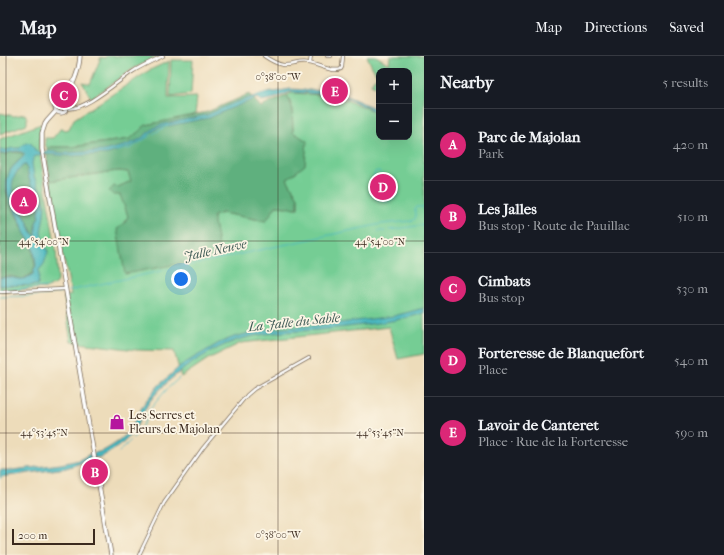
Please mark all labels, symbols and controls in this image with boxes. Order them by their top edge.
text: Map [20,17,56,39]
text: Map [535,19,562,36]
text: Directions [584,19,647,36]
text: Saved [669,19,704,36]
map controls [376,68,412,140]
button: + [376,68,412,104]
text: 0°38'00"W [255,71,302,83]
text: Nearby [440,72,494,92]
text: 5 results [663,75,708,90]
pin: E [322,76,348,106]
pin: C [51,80,77,110]
button: − [376,104,412,140]
text: Parc de Majolan [478,128,581,146]
text: A [449,137,457,152]
text: 420 m [673,137,708,152]
text: Park [478,146,504,161]
pin: D [370,172,396,202]
pin: A [11,186,37,216]
text: Les Jalles [478,200,537,218]
text: B [449,209,457,224]
text: 510 m [677,209,708,224]
text: Bus stop · Route de Pauillac [478,218,630,233]
text: 44°54'00"N [19,236,70,248]
water label: Jalle Neuve [182,236,249,264]
text: 44°54'00"N [355,236,406,248]
your location [171,269,191,289]
text: Cimbats [478,272,531,290]
text: C [449,281,457,296]
text: 530 m [676,281,708,296]
text: Bus stop [478,290,524,305]
water label: La Jalle du Sable [246,310,341,334]
text: Forteresse de Blanquefort [478,344,644,362]
text: D [448,353,458,368]
text: 540 m [674,353,708,368]
text: Place [478,362,508,377]
place label: Les Serres et Fleurs de Majolan [129,408,220,436]
shop icon: Les Serres et Fleurs de Majolan [108,413,126,431]
text: Lavoir de Canteret [478,416,599,434]
text: E [449,425,457,440]
text: 590 m [675,425,708,440]
text: 44°53'45"N [20,427,68,439]
text: 44°53'45"N [356,427,404,439]
text: Place · Rue de la Forteresse [478,434,628,449]
pin: B [82,457,108,487]
scale bar [12,527,95,546]
text: 200 m [18,529,47,542]
text: 0°38'00"W [255,529,302,541]

